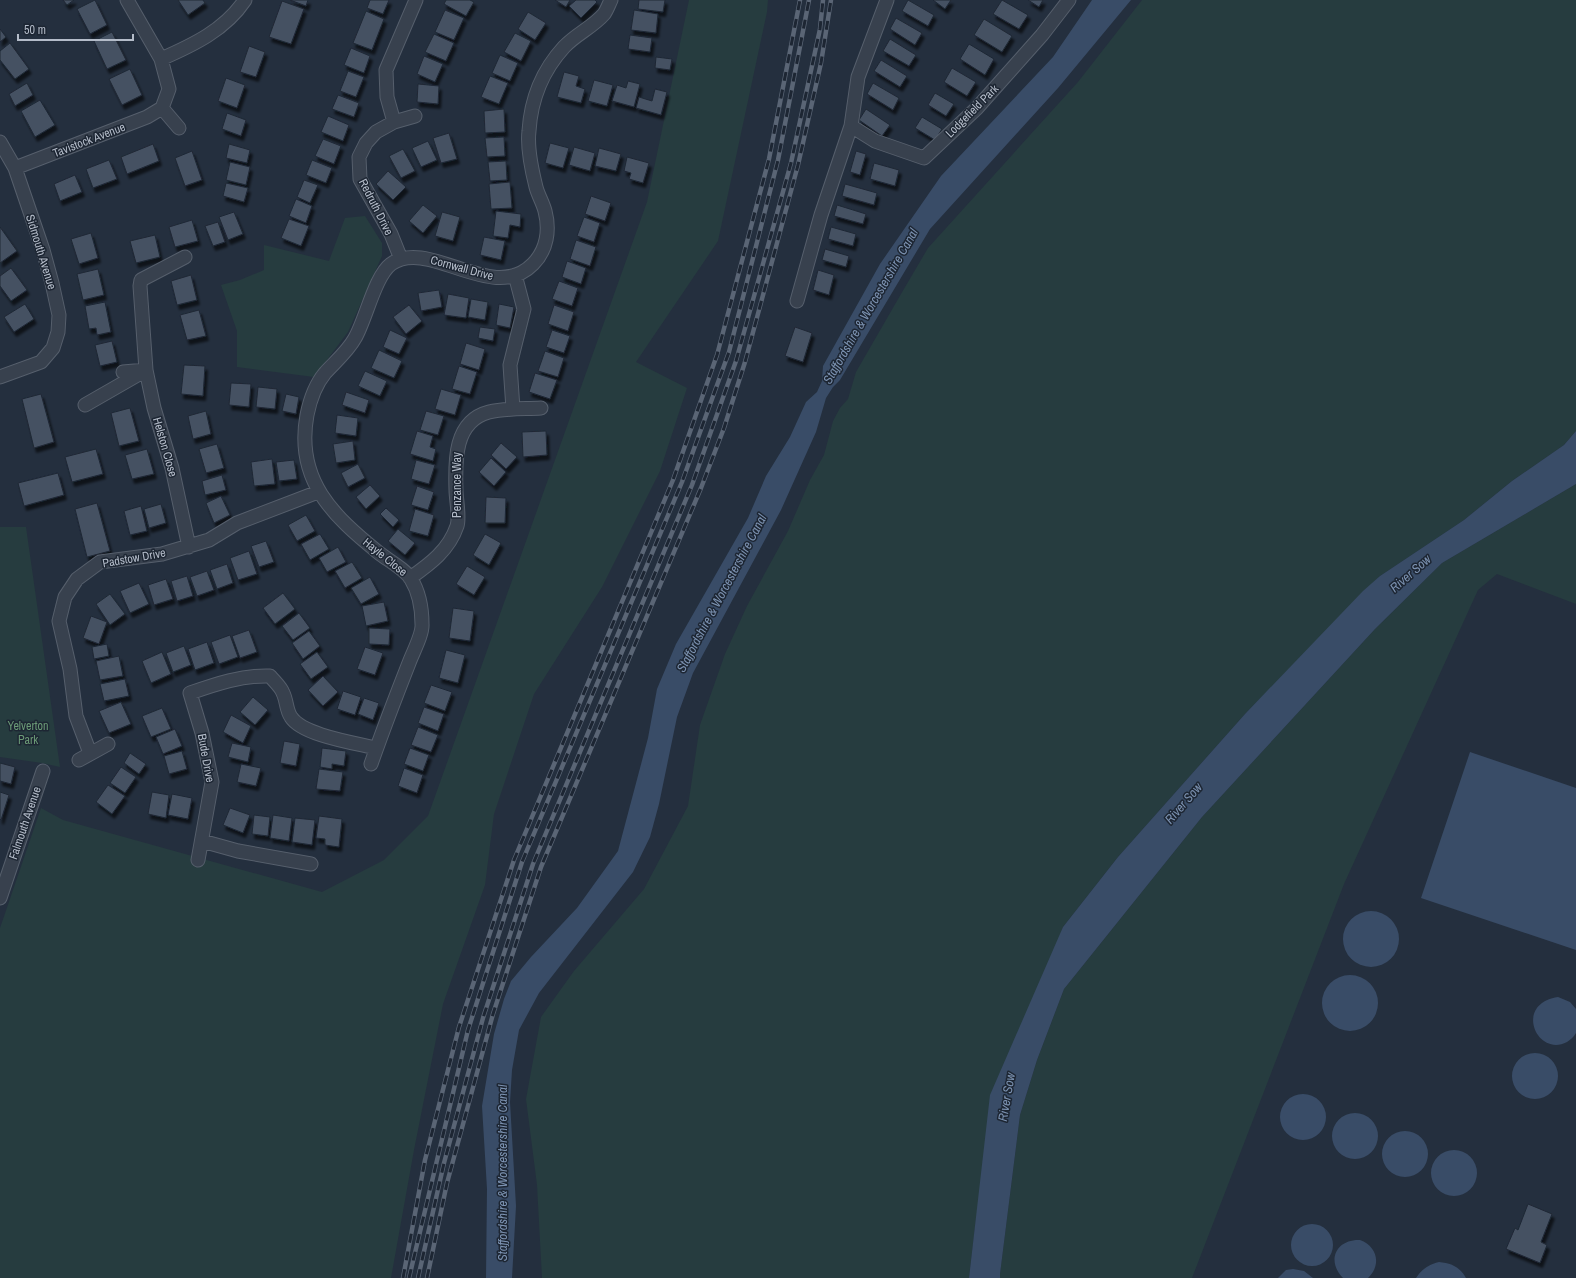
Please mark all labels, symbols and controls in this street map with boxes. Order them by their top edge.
scale bar [18,16,133,42]
text: 50 m [24,22,46,38]
street label: Lodgefield Park [942,81,1002,141]
street label: Tavistock Avenue [50,119,128,161]
street label: Redruth Drive [355,176,397,238]
street label: Sidmouth Avenue [22,213,60,291]
water label: Staffordshire & Worcestershire Canal [819,225,922,387]
street label: Cornwall Drive [429,252,495,284]
street label: Helston Close [149,415,181,479]
street label: Penzance Way [449,452,465,518]
water label: Staffordshire & Worcestershire Canal [672,511,771,675]
street label: Hayle Close [359,534,411,580]
street label: Padstow Drive [101,545,167,571]
water label: River Sow [1386,550,1435,596]
park label: Yelverton Park [8,718,48,748]
street label: Bude Drive [194,732,218,784]
water label: River Sow [1161,778,1207,827]
street label: Falmouth Avenue [5,784,45,862]
water label: River Sow [994,1070,1019,1123]
water label: Staffordshire & Worcestershire Canal [494,1084,511,1261]

